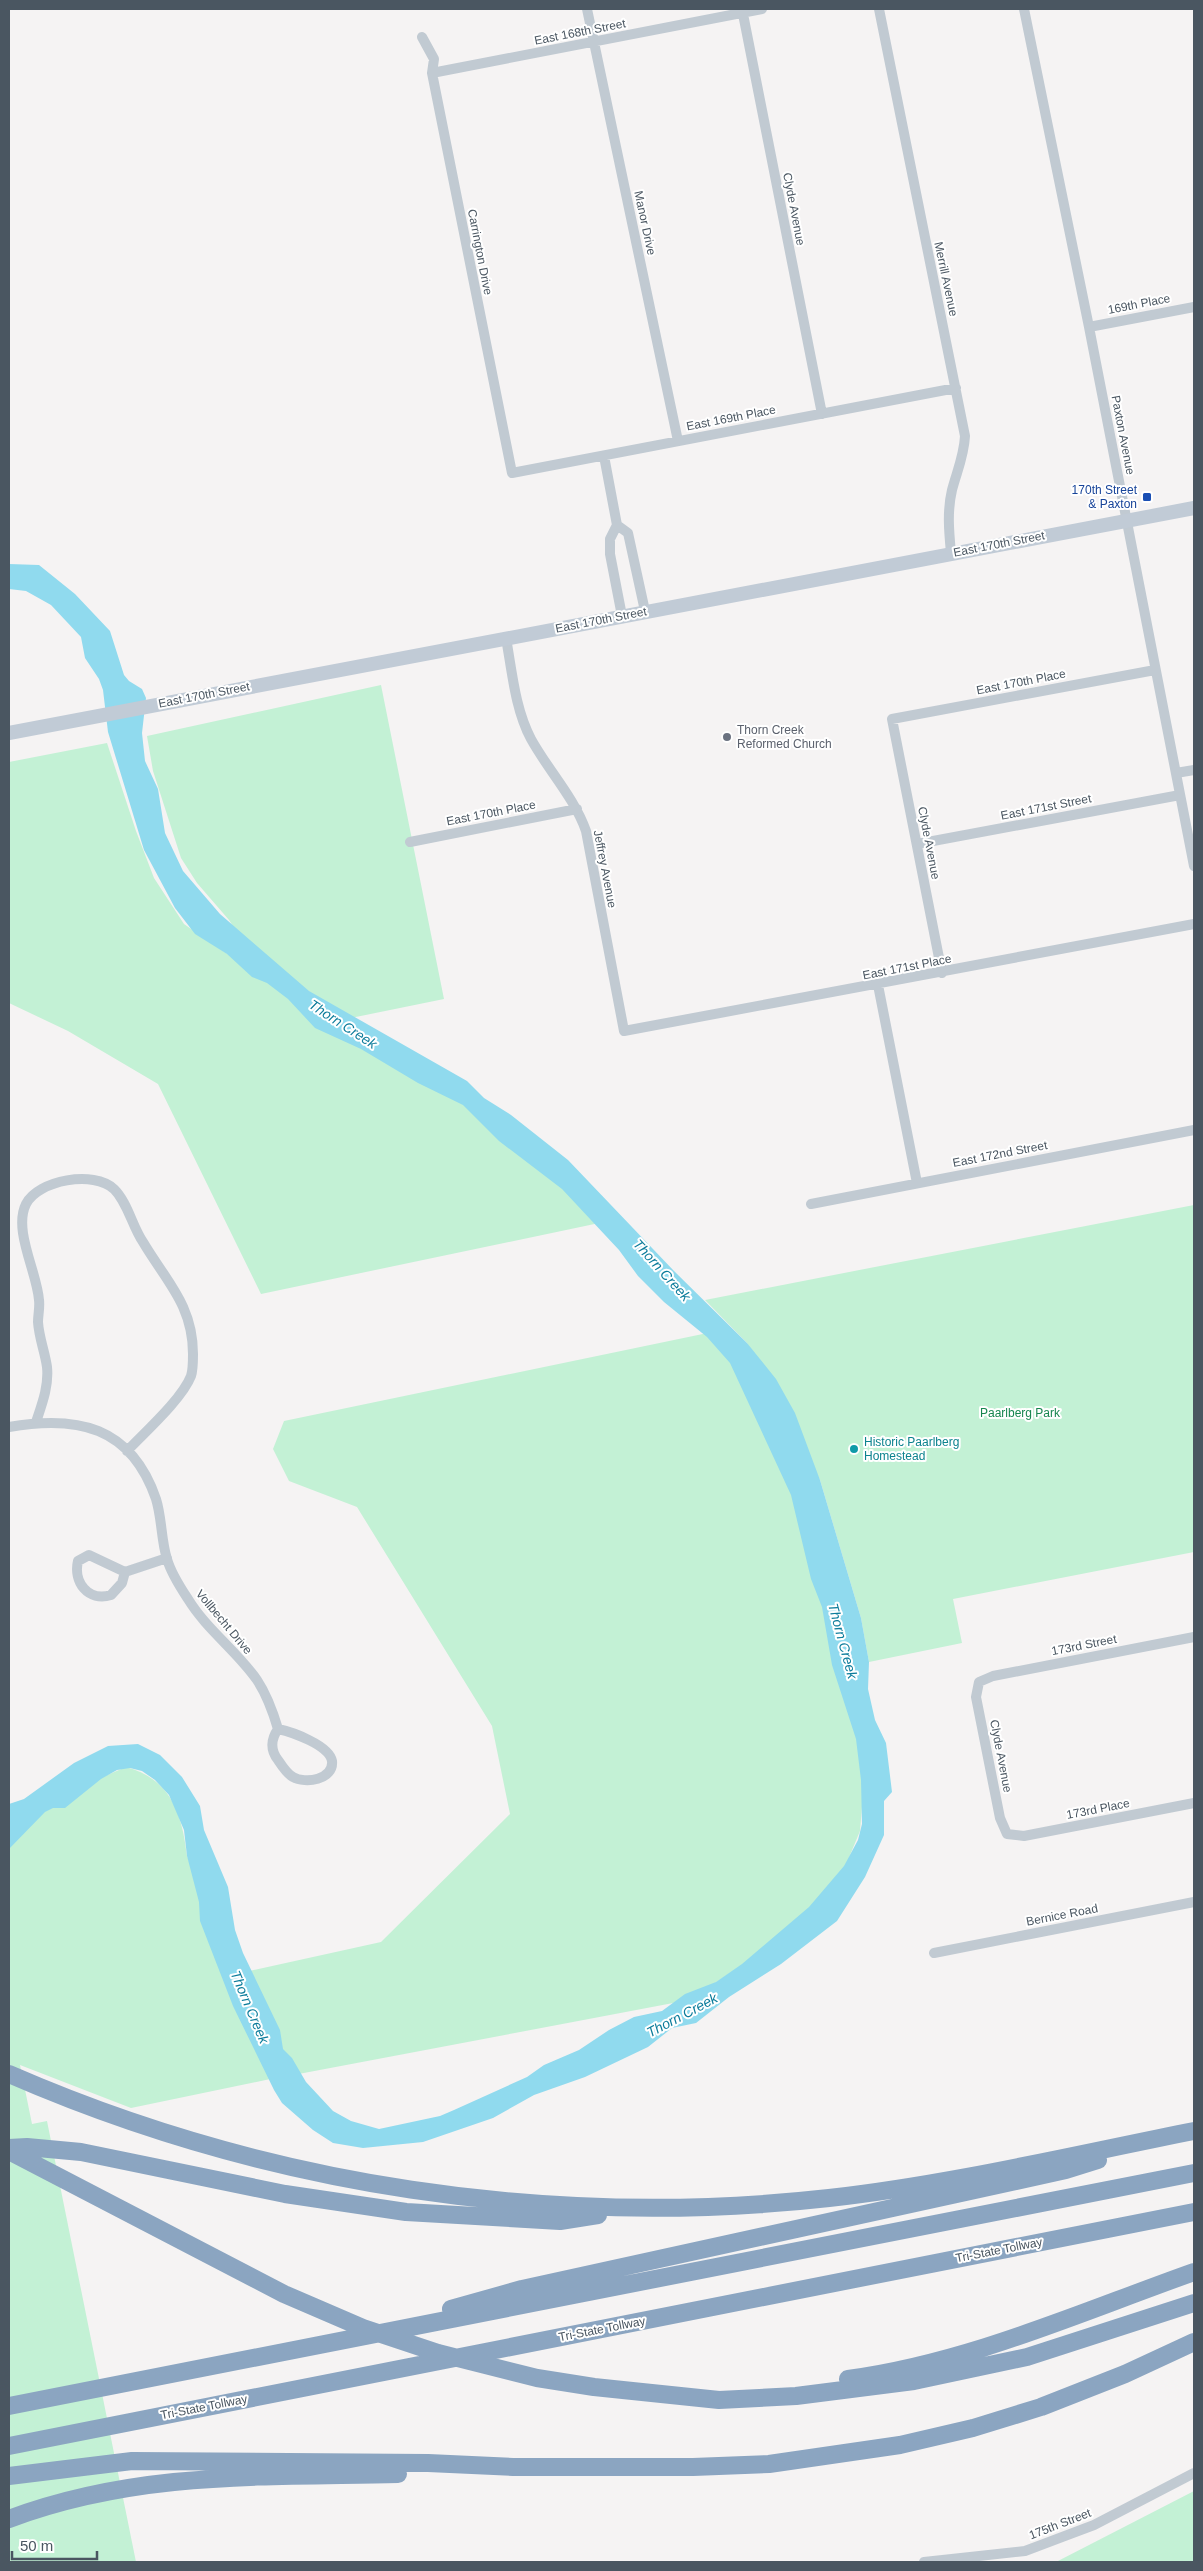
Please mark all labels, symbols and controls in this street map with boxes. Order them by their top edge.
street label: East 168th Street [533,16,627,48]
street label: Clyde Avenue [780,171,808,247]
street label: Manor Drive [631,190,659,257]
street label: Carrington Drive [465,208,495,297]
street label: Merrill Avenue [931,240,961,318]
street label: 169th Place [1107,291,1172,317]
street label: Paxton Avenue [1108,394,1138,476]
street label: East 169th Place [685,402,777,434]
place label: 170th Street & Paxton [1072,483,1138,511]
marker: 170th Street & Paxton [1141,491,1153,503]
street label: East 170th Street [952,528,1046,560]
street label: East 170th Street [554,604,648,636]
street label: East 170th Place [975,666,1067,698]
street label: East 170th Street [157,679,251,711]
place label: Thorn Creek Reformed Church [737,723,832,751]
marker: Thorn Creek Reformed Church [721,731,733,743]
street label: East 171st Street [999,791,1093,823]
street label: East 170th Place [445,797,537,829]
street label: Clyde Avenue [915,805,943,881]
street label: Jeffrey Avenue [591,829,619,909]
street label: East 171st Place [861,951,953,982]
water label: Thorn Creek [306,996,381,1052]
street label: East 172nd Street [952,1138,1049,1170]
water label: Thorn Creek [630,1236,695,1305]
park label: Paarlberg Park [980,1406,1061,1420]
place label: Historic Paarlberg Homestead [864,1435,959,1463]
marker: Historic Paarlberg Homestead [848,1443,860,1455]
street label: Vollbecht Drive [193,1587,255,1657]
water label: Thorn Creek [825,1601,861,1682]
street label: 173rd Street [1050,1632,1118,1658]
street label: Clyde Avenue [987,1718,1015,1794]
street label: 173rd Place [1065,1796,1131,1822]
street label: Bernice Road [1025,1901,1099,1929]
water label: Thorn Creek [227,1968,273,2047]
water label: Thorn Creek [644,1989,721,2040]
street label: Tri-State Tollway [954,2235,1044,2265]
street label: Tri-State Tollway [557,2314,647,2344]
street label: Tri-State Tollway [159,2392,249,2422]
street label: 175th Street [1027,2506,1094,2542]
scale bar [12,2528,98,2560]
text: 50 m [20,2537,53,2554]

